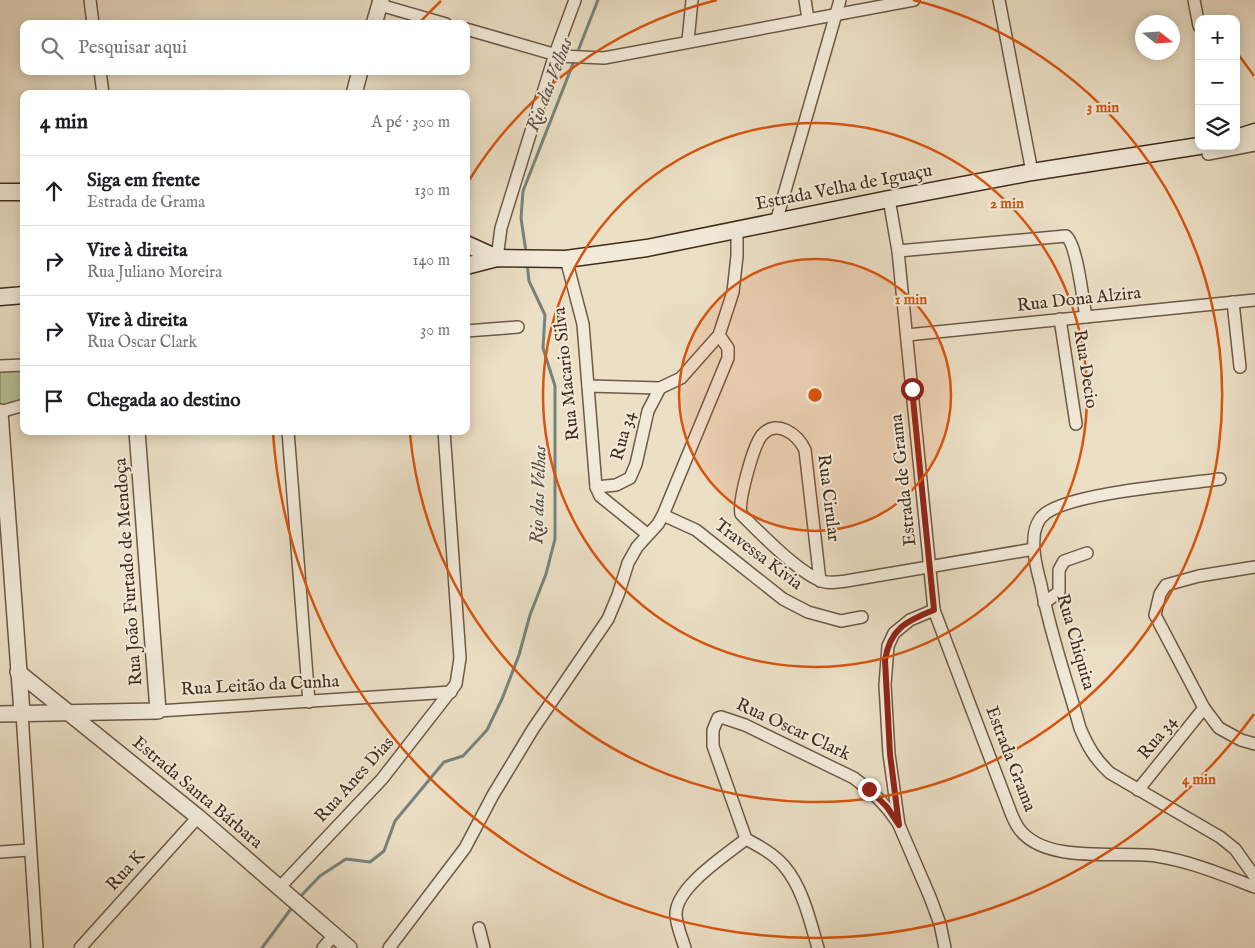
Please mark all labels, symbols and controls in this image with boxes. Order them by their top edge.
north arrow [1135,15,1180,60]
map controls [1195,15,1240,150]
button: + [1195,15,1240,60]
search box [20,20,470,75]
icon: search [38,34,66,62]
water label: Rio das Velhas [521,34,579,135]
text: Pesquisar aqui [78,36,187,60]
button: − [1195,60,1240,105]
text: 3 min [1087,98,1119,117]
button: layers [1195,105,1240,150]
text: 4 min [40,109,88,136]
text: A pé · 300 m [372,113,450,133]
street label: Estrada Velha de Iguaçu [754,160,934,216]
text: Siga em frente [87,169,200,193]
icon: ahead [40,177,68,205]
text: 130 m [414,181,450,201]
text: Estrada de Grama [87,193,205,213]
text: 2 min [990,194,1024,213]
text: Vire à direita [87,239,187,263]
icon: right [40,247,68,275]
text: 140 m [412,251,450,271]
text: Rua Juliano Moreira [87,263,222,283]
street label: Rua Dona Alzira [1016,282,1142,318]
text: 1 min [895,290,927,309]
street label: Rua Macario Silva [549,306,585,442]
text: Vire à direita [87,309,187,333]
icon: right [40,317,68,345]
text: 30 m [420,321,450,341]
street label: Rua Decio [1067,328,1103,410]
text: Rua Oscar Clark [87,333,197,353]
route start [901,378,924,401]
centre of rings [806,386,824,404]
icon: arrive [40,387,68,415]
text: Chegada ao destino [87,389,240,413]
street label: Rua 34 [606,409,642,463]
street label: Estrada de Grama [886,413,922,547]
water label: Rio das Velhas [525,445,553,545]
street label: Rua Cirular [811,453,845,543]
street label: Rua João Furtado de Mendoça [110,457,148,687]
street label: Travessa Kivia [709,514,807,596]
street label: Rua Chiquita [1050,591,1100,693]
street label: Rua Leitão da Cunha [180,670,340,702]
street label: Rua Oscar Clark [732,693,854,767]
street label: Estrada Grama [979,703,1041,815]
street label: Rua 34 [1133,711,1183,765]
street label: Estrada Santa Bárbara [127,732,267,854]
street label: Rua Anes Dias [310,732,400,828]
text: 4 min [1182,770,1216,789]
route end [858,778,881,801]
street label: Rua K [102,845,151,896]

